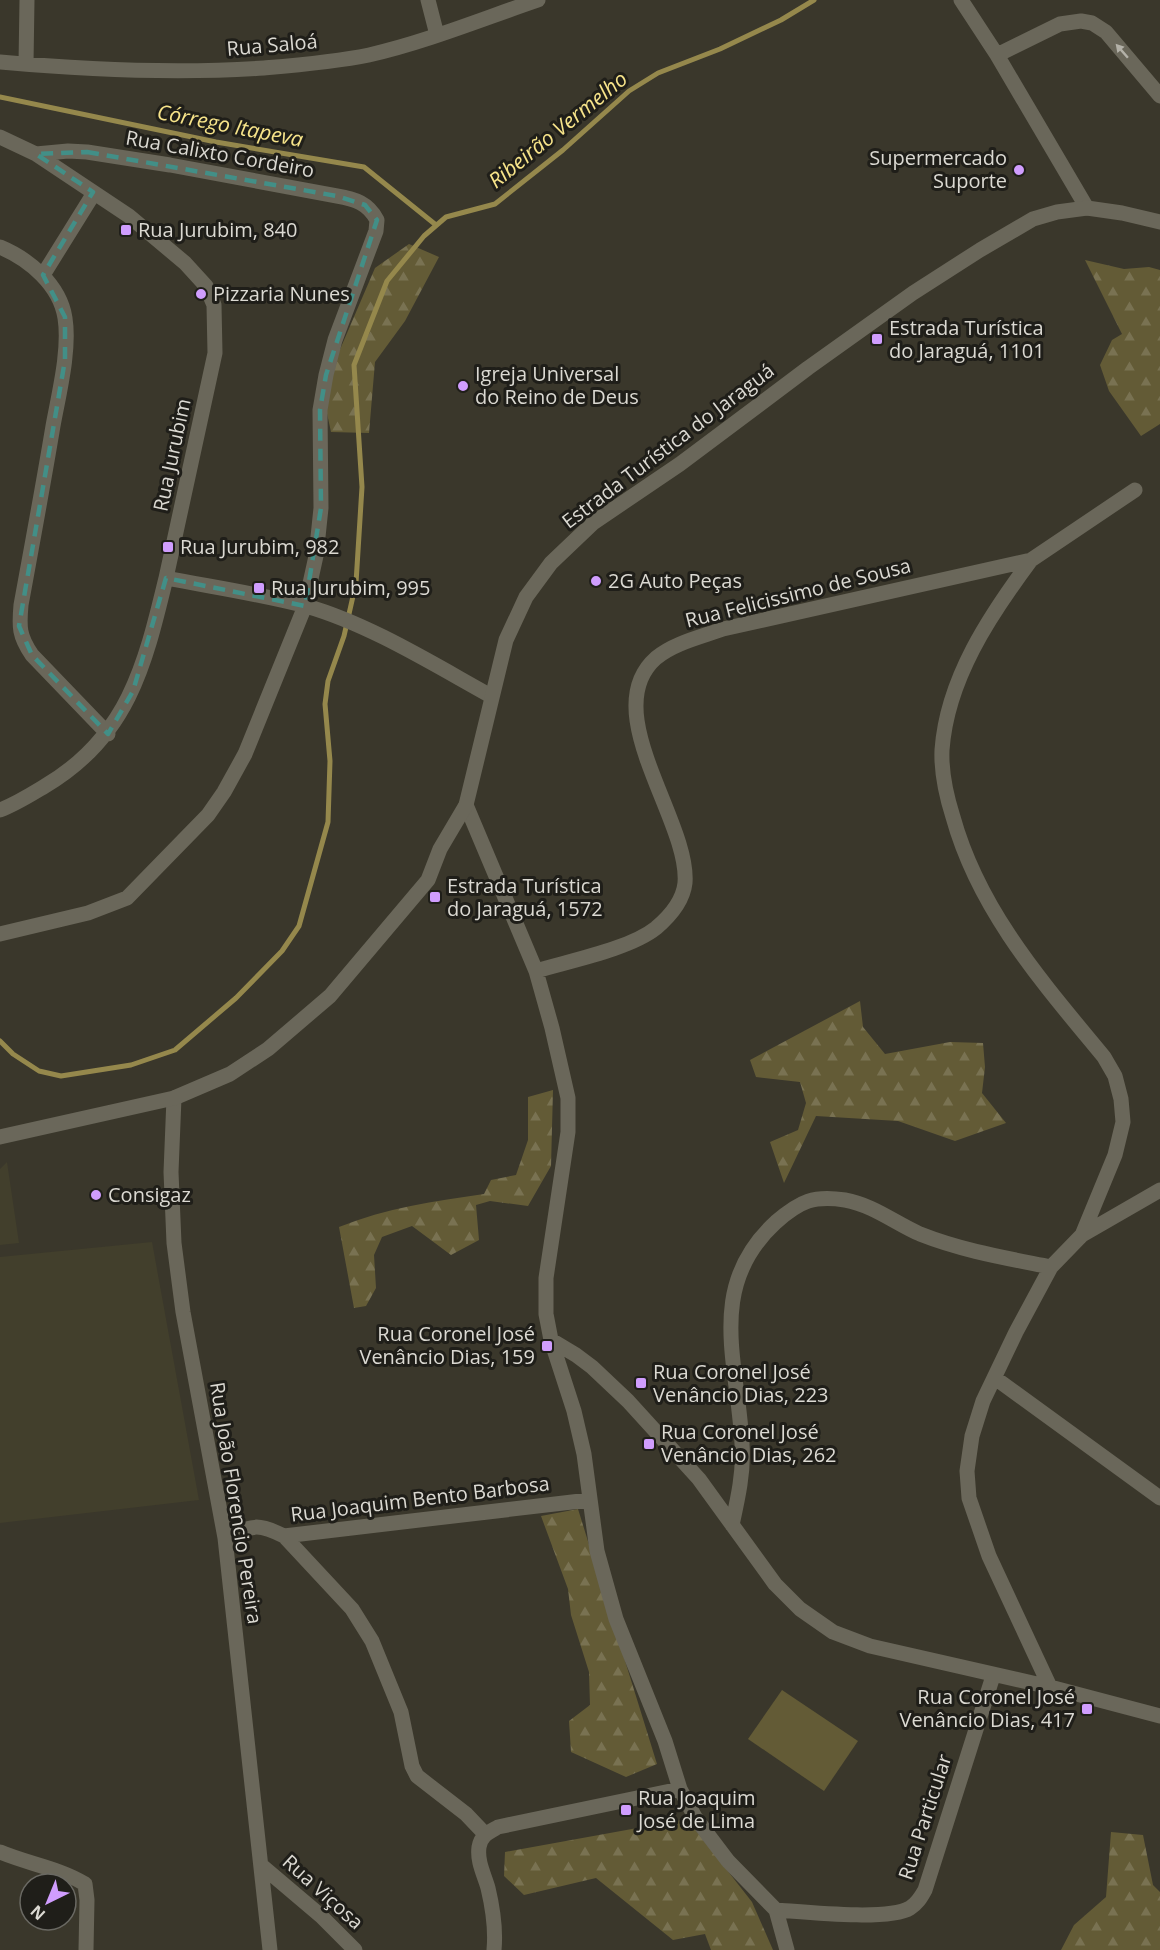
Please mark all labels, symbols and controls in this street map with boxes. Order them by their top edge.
street label: Rua Saloá [225,27,319,62]
one-way arrow [1116,44,1129,59]
water label: Ribeirão Vermelho [482,65,633,194]
water label: Córrego Itapeva [155,97,306,153]
street label: Rua Calixto Cordeiro [124,124,317,183]
place label: Supermercado Suporte [869,144,1007,194]
marker: Supermercado Suporte [1012,163,1026,177]
place label: Rua Jurubim, 840 [138,216,297,243]
marker: Rua Jurubim, 840 [119,223,133,237]
place label: Pizzaria Nunes [213,280,350,307]
marker: Pizzaria Nunes [194,287,208,301]
place label: Estrada Turística do Jaraguá, 1101 [889,314,1045,364]
marker: Estrada Turística do Jaraguá, 1101 [870,332,884,346]
street label: Estrada Turística do Jaraguá [556,357,779,534]
place label: Igreja Universal do Reino de Deus [475,360,639,410]
marker: Igreja Universal do Reino de Deus [456,379,470,393]
street label: Rua Jurubim [146,396,197,514]
place label: Rua Jurubim, 982 [180,533,339,560]
marker: Rua Jurubim, 982 [161,540,175,554]
street label: Rua Felicissimo de Sousa [682,551,914,634]
place label: 2G Auto Peças [608,567,742,594]
place label: Rua Jurubim, 995 [271,574,430,601]
marker: 2G Auto Peças [589,574,603,588]
marker: Rua Jurubim, 995 [252,581,266,595]
place label: Estrada Turística do Jaraguá, 1572 [447,872,603,922]
marker: Estrada Turística do Jaraguá, 1572 [428,890,442,904]
place label: Consigaz [108,1181,191,1208]
marker: Consigaz [89,1188,103,1202]
place label: Rua Coronel José Venâncio Dias, 159 [359,1320,535,1370]
marker: Rua Coronel José Venâncio Dias, 159 [540,1339,554,1353]
place label: Rua Coronel José Venâncio Dias, 223 [653,1358,829,1408]
marker: Rua Coronel José Venâncio Dias, 223 [634,1376,648,1390]
street label: Rua João Florencio Pereira [204,1380,269,1626]
place label: Rua Coronel José Venâncio Dias, 262 [661,1418,837,1468]
marker: Rua Coronel José Venâncio Dias, 262 [642,1437,656,1451]
street label: Rua Joaquim Bento Barbosa [289,1469,551,1528]
place label: Rua Coronel José Venâncio Dias, 417 [899,1683,1075,1733]
marker: Rua Coronel José Venâncio Dias, 417 [1080,1702,1094,1716]
street label: Rua Particular [892,1751,958,1883]
place label: Rua Joaquim José de Lima [636,1784,756,1834]
marker: Rua Joaquim José de Lima [619,1803,633,1817]
street label: Rua Viçosa [277,1848,370,1935]
north arrow [18,1872,78,1932]
text: N [26,1900,50,1925]

